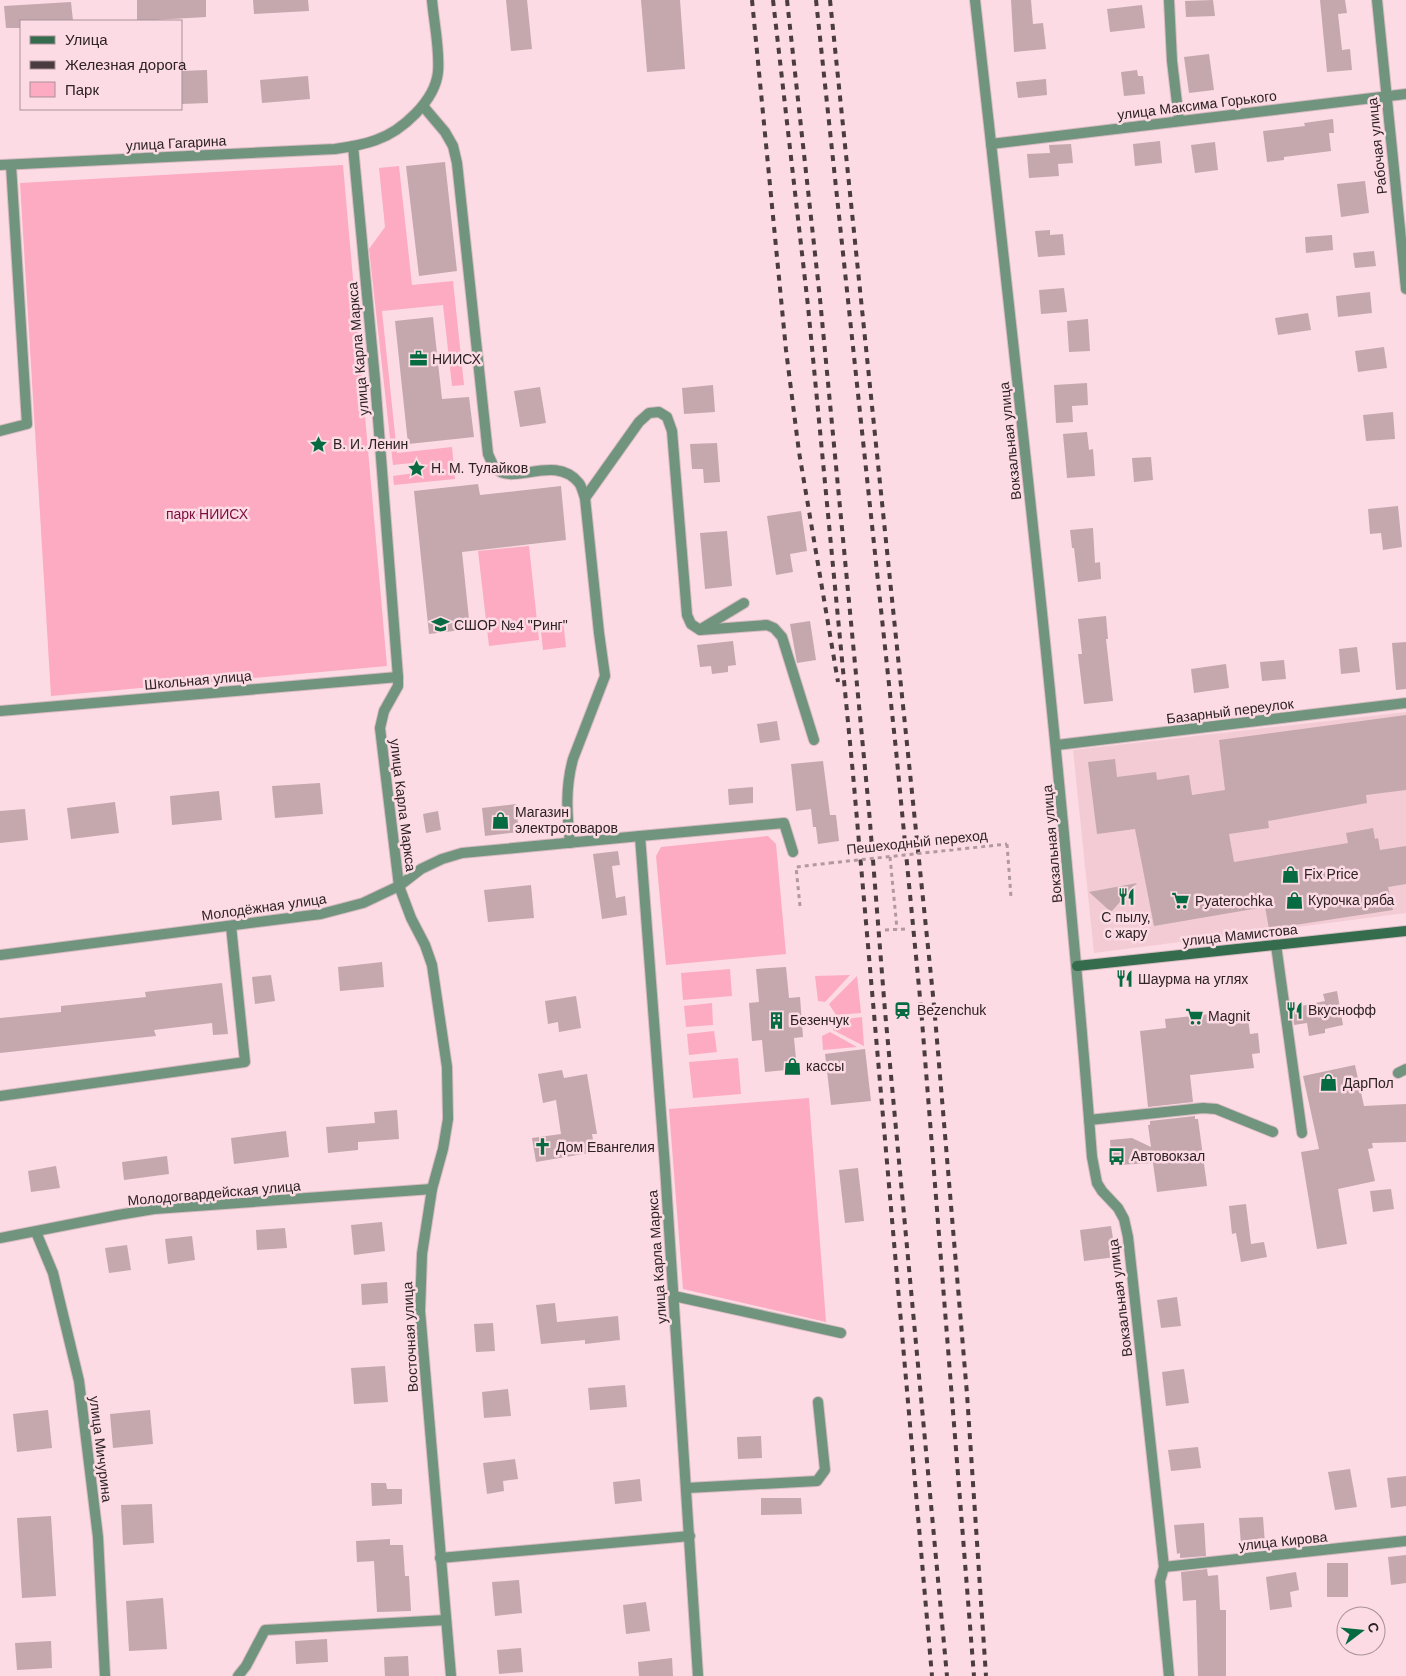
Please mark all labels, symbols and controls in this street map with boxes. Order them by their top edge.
legend [20,20,182,110]
text: Улица [65,31,108,48]
text: Железная дорога [65,56,187,73]
text: Парк [65,81,99,98]
street label: улица Максима Горького [1116,87,1278,123]
street label: Рабочая улица [1364,97,1390,195]
street label: улица Гагарина [125,132,227,154]
street label: улица Карла Маркса [344,281,372,416]
office icon: НИИСХ [408,349,428,369]
place label: НИИСХ [432,351,482,367]
street label: Вокзальная улица [996,381,1024,501]
place icon: В. И. Ленин [309,434,329,454]
place label: В. И. Ленин [333,436,408,452]
place icon: Н. М. Тулайков [407,458,427,478]
place label: Н. М. Тулайков [431,460,528,476]
park label: парк НИИСХ [166,506,249,522]
school or university icon: СШОР №4 "Ринг" [430,615,450,635]
place label: СШОР №4 "Ринг" [454,617,568,633]
street label: Школьная улица [144,667,252,693]
street label: Базарный переулок [1165,695,1295,727]
street label: улица Карла Маркса [387,738,419,873]
street label: Вокзальная улица [1039,784,1065,904]
place label: Магазин электротоваров [515,804,618,836]
shop icon: Магазин электротоваров [491,810,511,830]
street label: Пешеходный переход [846,827,988,857]
shop icon: Fix Price [1280,864,1300,884]
place label: Fix Price [1304,866,1359,882]
restaurant icon: С пылу, с жару [1116,887,1136,907]
street label: Молодёжная улица [201,890,328,924]
shop icon: Курочка ряба [1284,890,1304,910]
supermarket icon: Pyaterochka [1171,891,1191,911]
place label: Курочка ряба [1308,892,1395,908]
place label: Pyaterochka [1195,893,1273,909]
place label: С пылу, с жару [1101,909,1151,941]
street label: улица Мамистова [1182,921,1298,949]
restaurant icon: Шаурма на углях [1114,969,1134,989]
place label: Шаурма на углях [1138,971,1248,987]
station icon: Bezenchuk [893,1000,913,1020]
restaurant icon: Вкуснофф [1284,1000,1304,1020]
place label: Bezenchuk [917,1002,987,1018]
place label: Вкуснофф [1308,1002,1376,1018]
supermarket icon: Magnit [1184,1006,1204,1026]
place label: Magnit [1208,1008,1250,1024]
building icon: Безенчук [766,1010,786,1030]
place label: Безенчук [790,1012,850,1028]
shop icon: кассы [782,1056,802,1076]
place label: кассы [806,1058,844,1074]
shop icon: ДарПол [1319,1073,1339,1093]
place label: ДарПол [1343,1075,1394,1091]
church icon: Дом Евангелия [532,1137,552,1157]
place label: Дом Евангелия [556,1139,655,1155]
bus stop icon: Автовокзал [1107,1146,1127,1166]
place label: Автовокзал [1131,1148,1205,1164]
street label: Молодогвардейская улица [127,1177,301,1209]
street label: улица Карла Маркса [644,1189,670,1324]
street label: Вокзальная улица [1105,1238,1135,1358]
street label: Восточная улица [399,1281,421,1393]
street label: улица Мичурина [87,1395,115,1503]
street label: улица Кирова [1238,1528,1328,1554]
north arrow [1336,1606,1386,1656]
text: С [1364,1620,1383,1634]

